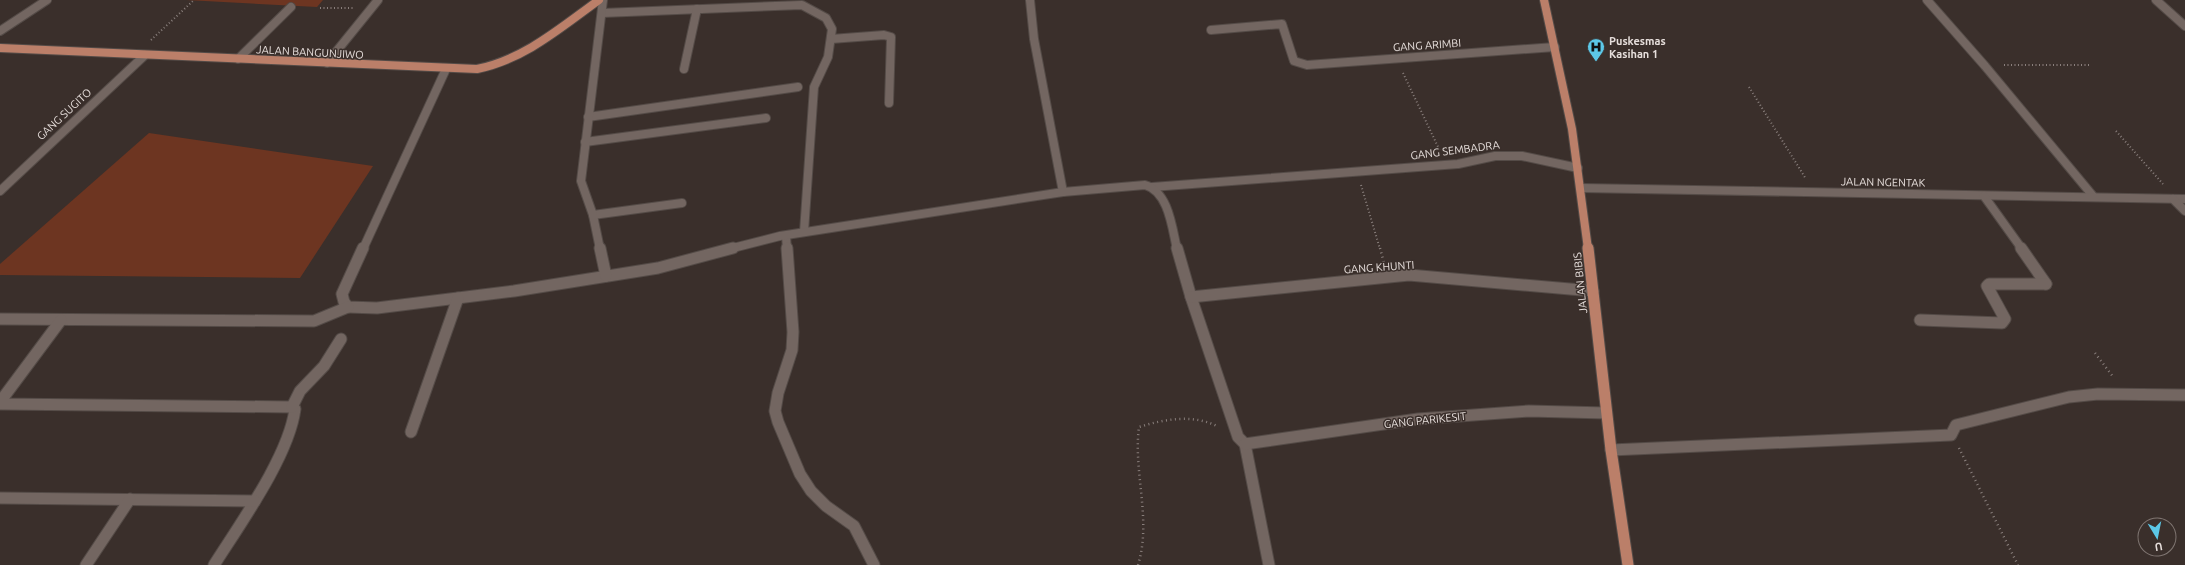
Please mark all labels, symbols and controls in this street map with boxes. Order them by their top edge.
place label: Puskesmas Kasihan 1 [1609,35,1666,60]
street label: GANG ARIMBI [1393,37,1461,53]
hospital icon: Puskesmas Kasihan 1 [1586,37,1606,62]
street label: JALAN BANGUNJIWO [256,43,364,61]
street label: GANG SUGITO [34,86,94,142]
street label: GANG SEMBADRA [1410,138,1501,161]
street label: JALAN NGENTAK [1841,175,1926,189]
street label: JALAN BIBIS [1571,252,1589,314]
street label: GANG KHUNTI [1343,259,1415,275]
street label: GANG PARIKESIT [1383,410,1467,430]
north arrow [2137,517,2177,557]
text: U [2154,540,2164,553]

